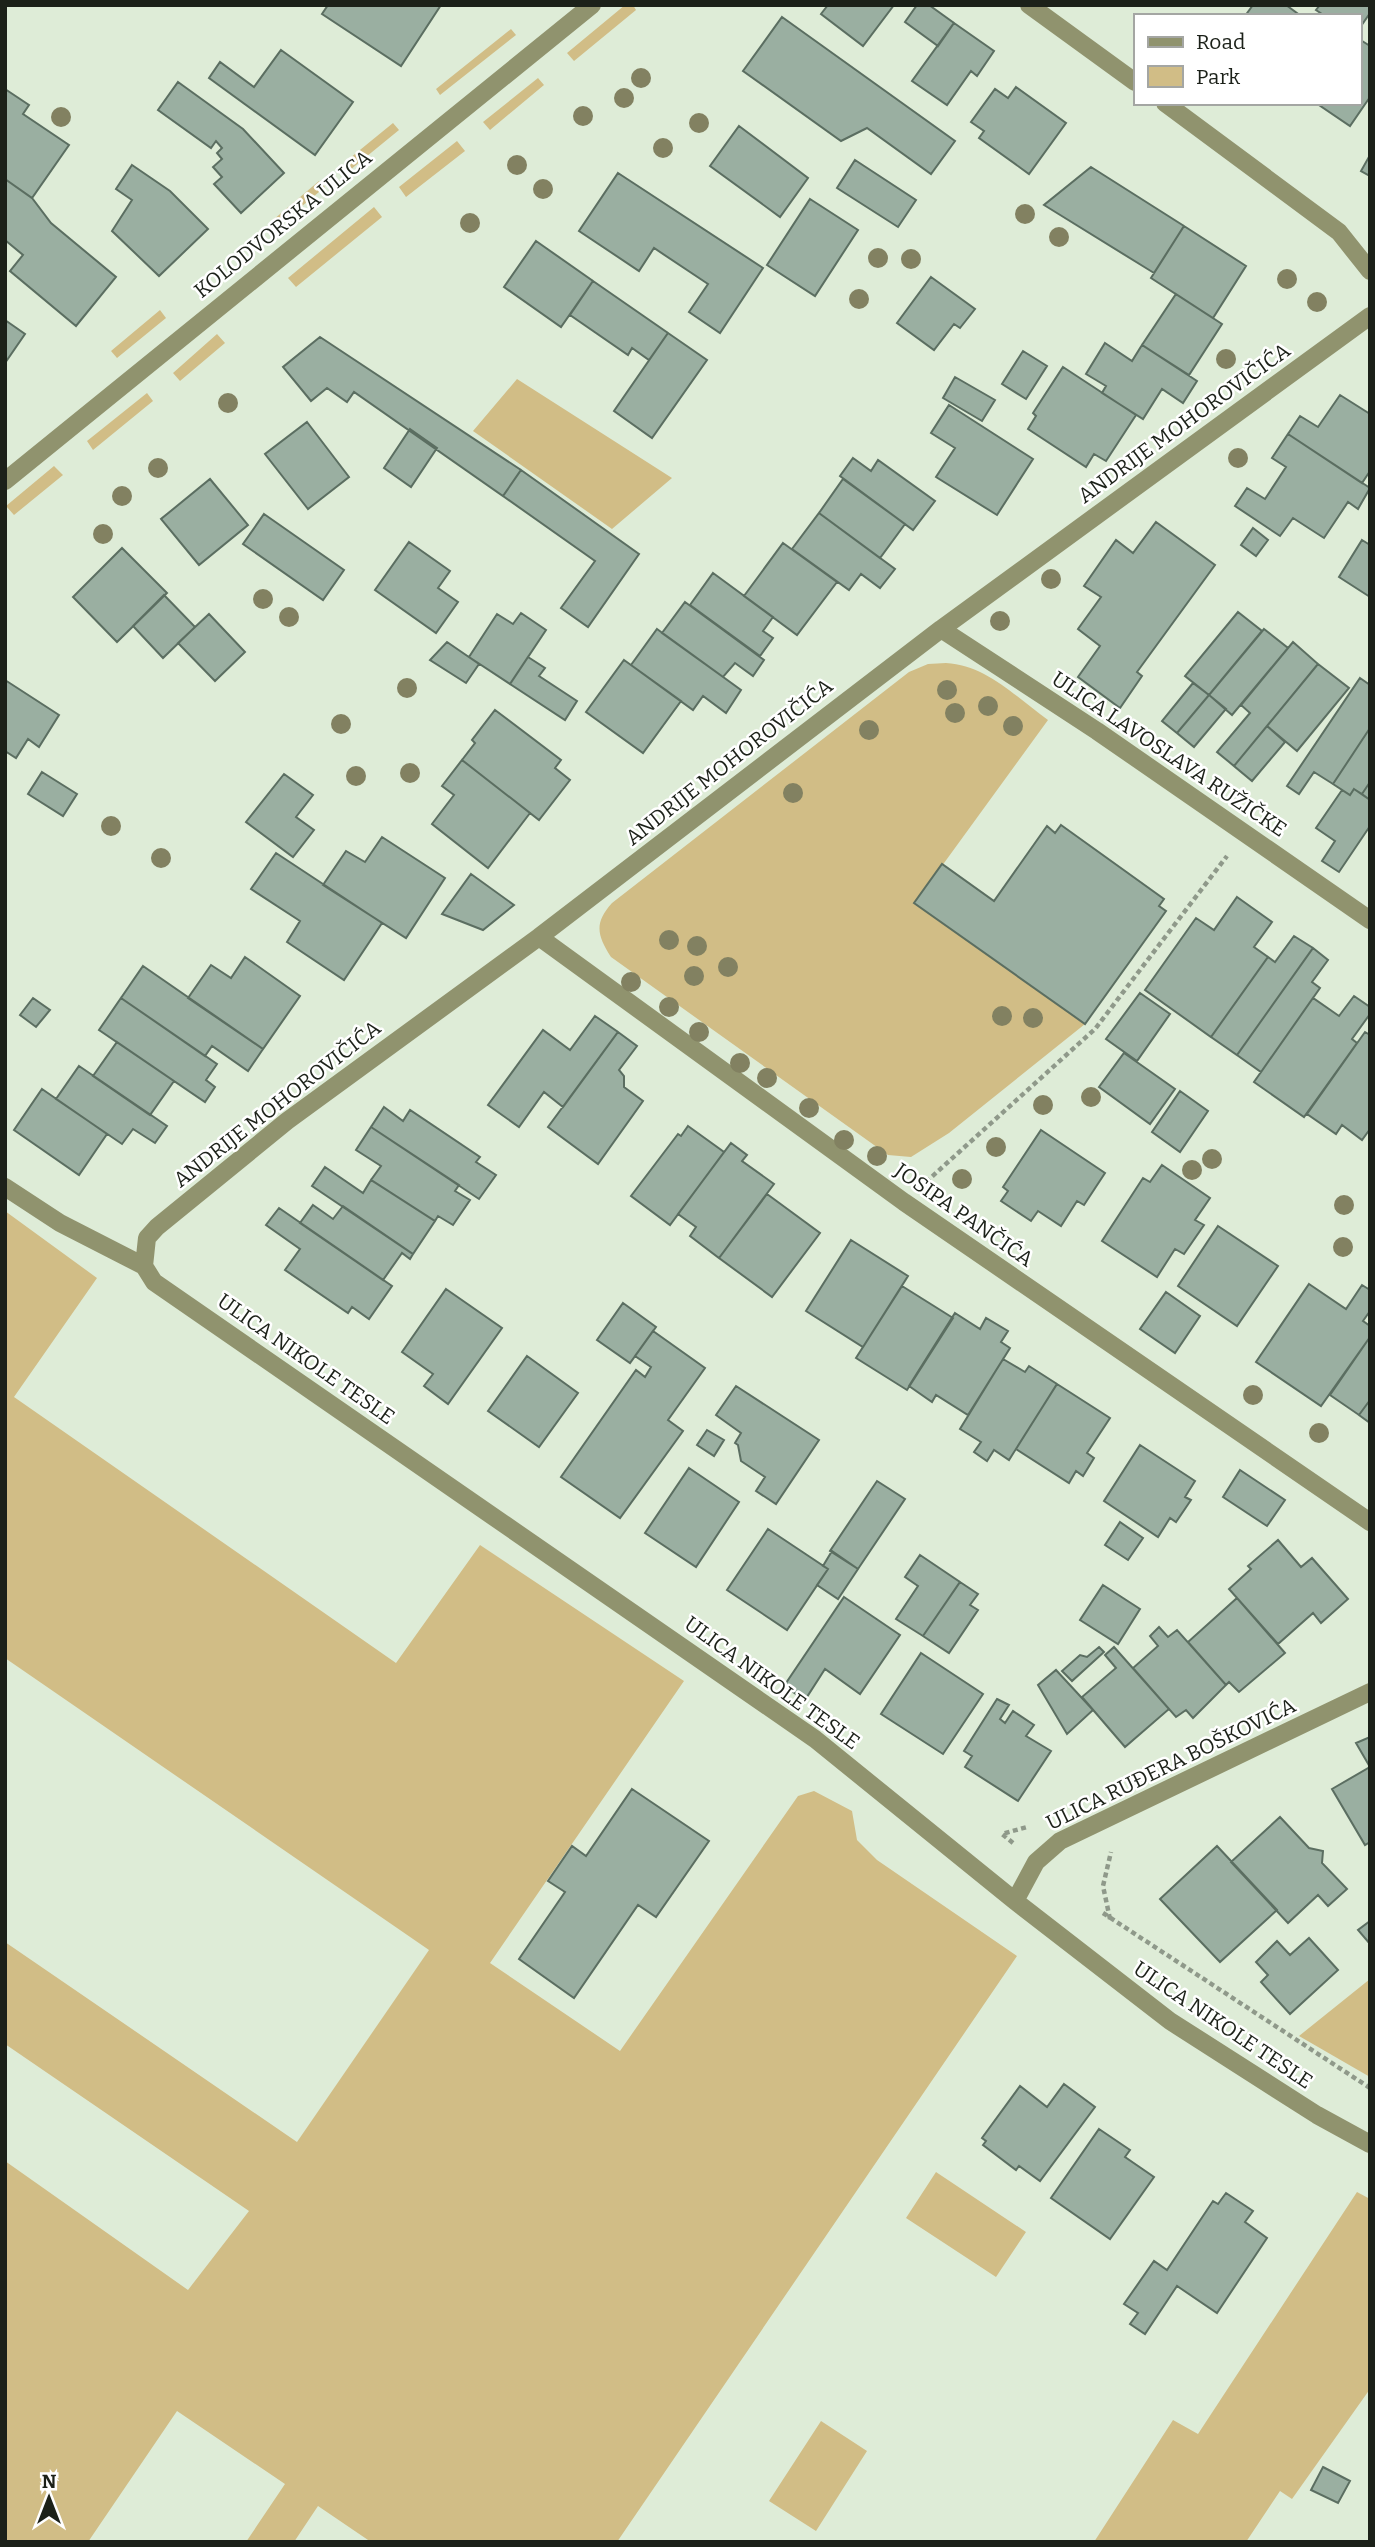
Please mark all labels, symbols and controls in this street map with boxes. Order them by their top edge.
legend [1134,14,1361,105]
text: Road [1196,29,1245,55]
text: Park [1196,64,1240,90]
street label: KOLODVORSKA ULICA [189,144,377,304]
street label: ANDRIJE MOHOROVIČIĆA [1073,337,1295,509]
street label: ULICA LAVOSLAVA RUŽIČKE [1047,666,1291,842]
street label: ANDRIJE MOHOROVIČIĆA [620,673,838,851]
street label: ANDRIJE MOHOROVIČIĆA [168,1015,386,1193]
street label: JOSIPA PANČIĆA [889,1157,1038,1273]
street label: ULICA NIKOLE TESLE [212,1288,400,1430]
street label: ULICA NIKOLE TESLE [679,1611,865,1755]
street label: ULICA RUĐERA BOŠKOVIĆA [1042,1692,1300,1836]
street label: ULICA NIKOLE TESLE [1128,1955,1318,2095]
north arrow [14,2463,84,2533]
text: N [42,2470,57,2493]

